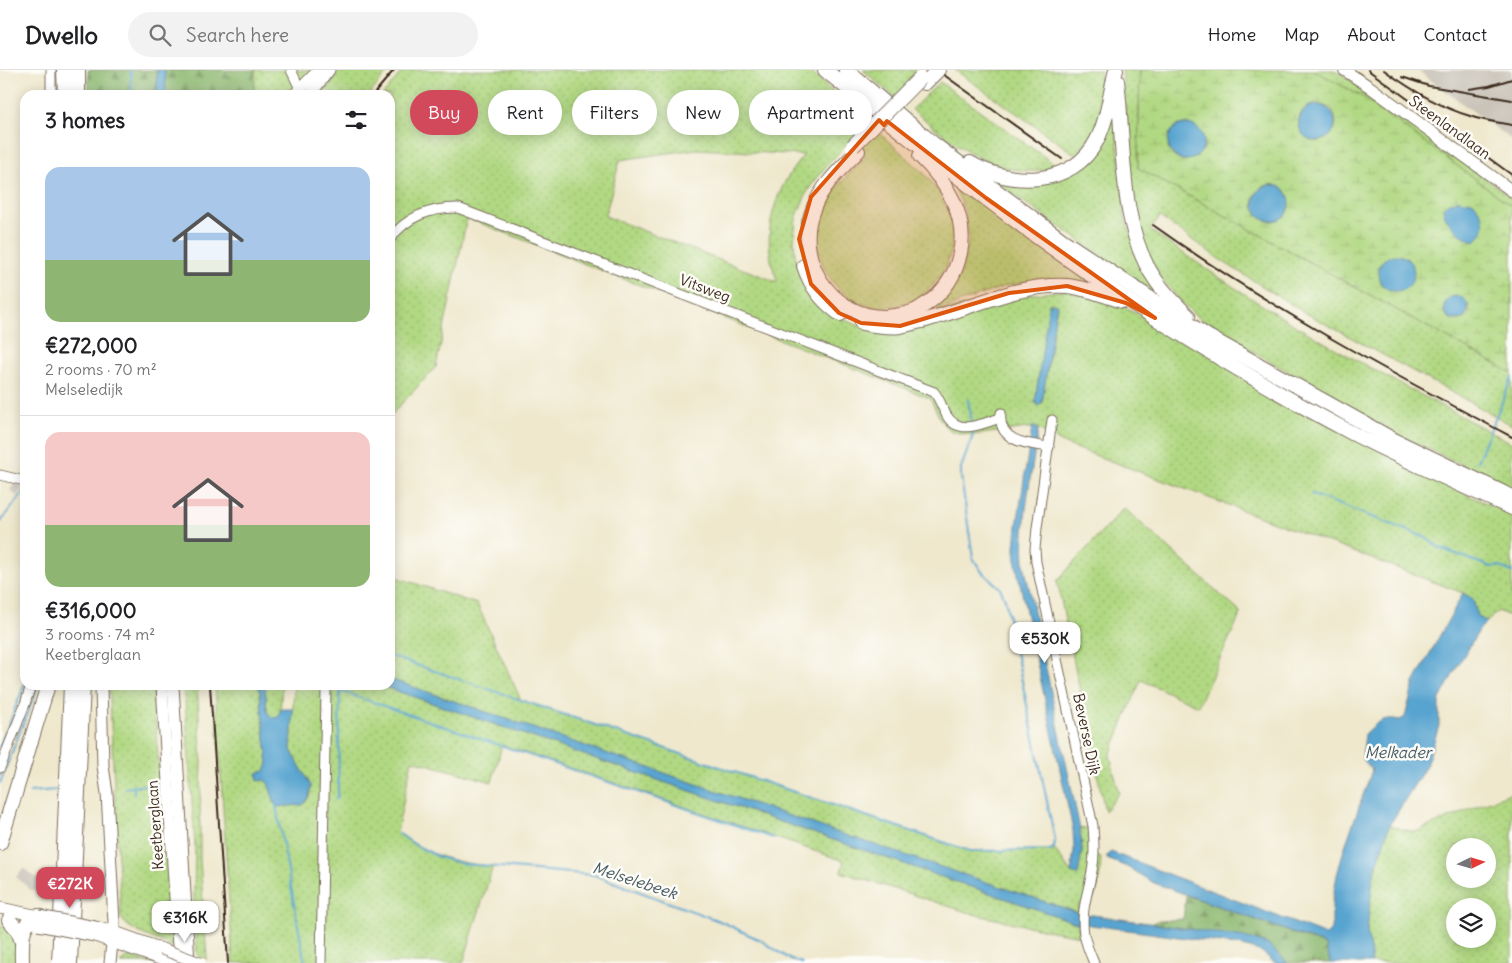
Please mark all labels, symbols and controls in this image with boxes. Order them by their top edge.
search box [128,12,478,57]
text: Dwello [25,20,98,50]
icon: search [146,21,174,49]
text: Search here [186,23,289,47]
text: Home [1208,23,1256,46]
text: Map [1284,23,1319,46]
text: About [1347,23,1395,46]
text: Contact [1423,23,1487,46]
chip: Buy [410,90,478,135]
chip: Rent [488,90,562,135]
chip: Filters [572,90,657,135]
chip: New [667,90,739,135]
chip: Apartment [749,90,872,135]
street label: Steenlandlaan [1405,91,1495,163]
icon: filters [342,106,370,134]
text: 3 homes [45,107,125,134]
icon: home [163,199,253,289]
street label: Vitsweg [677,270,733,306]
text: €272,000 [45,332,138,359]
text: 2 rooms · 70 m² [45,359,157,379]
text: Melseledijk [45,379,123,399]
icon: home [163,465,253,555]
text: €316,000 [45,597,137,624]
pin: €530K [1010,622,1080,664]
text: 3 rooms · 74 m² [45,624,155,644]
text: €530K [1021,628,1070,648]
text: Keetberglaan [45,644,141,664]
street label: Beverse Dijk [1069,691,1105,777]
water label: Melkader [1365,742,1434,762]
street label: Keetberglaan [142,779,168,871]
north arrow [1446,838,1496,888]
map controls [1446,838,1496,948]
water label: Melselebeek [590,857,681,904]
pin: €272K [35,866,105,909]
text: €272K [47,873,93,893]
button: layers [1446,898,1496,948]
pin: €316K [150,900,220,943]
text: €316K [163,907,207,927]

